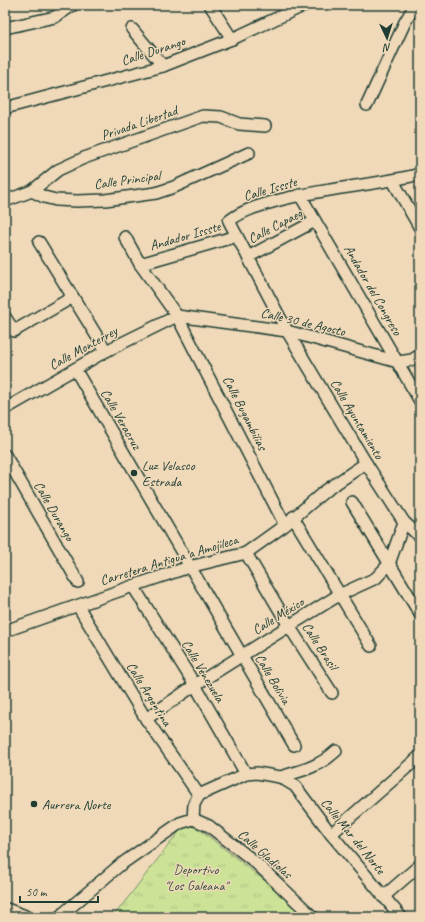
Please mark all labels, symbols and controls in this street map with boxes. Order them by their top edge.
north arrow [367,18,407,58]
street label: Calle Durango [119,32,189,69]
text: N [382,41,392,55]
street label: Privada Libertad [99,101,182,144]
street label: Calle Principal [93,167,164,193]
street label: Calle Issste [241,173,300,205]
street label: Calle Capaeg [245,204,306,247]
street label: Andador Issste [148,217,224,254]
street label: Andador del Congreso [340,242,406,339]
street label: Calle 30 de Agosto [259,304,348,340]
street label: Calle Monterrey [46,322,121,374]
street label: Calle Bugambilias [219,373,272,454]
street label: Calle Ayuntamiento [326,376,388,463]
street label: Calle Veracruz [97,386,146,454]
place label: Luz Velasco Estrada [142,457,196,490]
marker: Luz Velasco Estrada [129,468,139,478]
street label: Calle Durango [30,478,79,546]
street label: Carretera Antigua a Amojileca [98,531,241,589]
street label: Calle México [249,592,309,638]
street label: Calle Brasil [298,619,343,675]
street label: Calle Venezuela [178,637,229,706]
street label: Calle Bolivia [251,651,295,708]
street label: Calle Argentina [123,659,176,730]
street label: Calle Mar del Norte [317,795,390,879]
place label: Aurrera Norte [42,796,112,813]
marker: Aurrera Norte [29,799,39,809]
street label: Calle Gladiolas [234,826,297,883]
park label: Deportivo "Los Galeana" [164,861,230,894]
scale bar [20,878,98,904]
text: 50 m [26,884,48,900]

